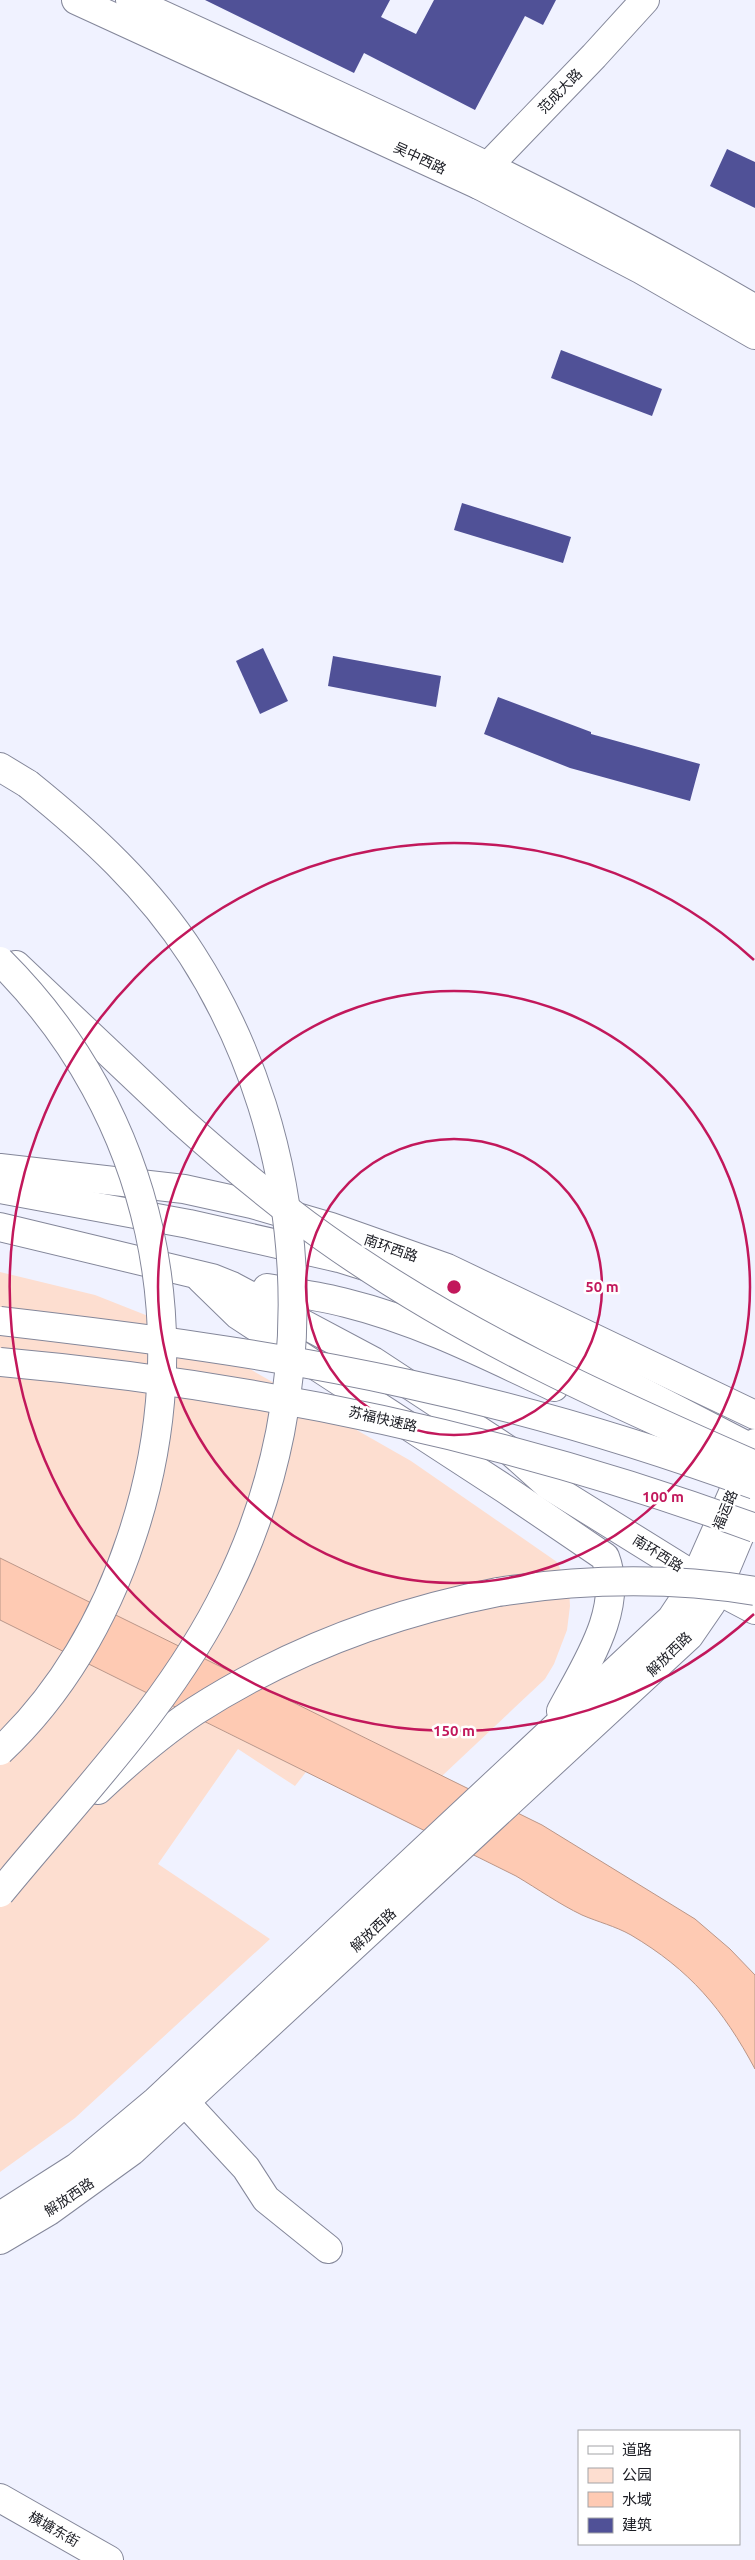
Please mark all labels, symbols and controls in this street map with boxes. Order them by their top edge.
street label: 范成大路 [535,65,585,117]
street label: 吴中西路 [391,139,449,177]
street label: 南环西路 [362,1231,420,1265]
centre of rings [445,1278,463,1296]
text: 50 m [585,1278,619,1295]
street label: 苏福快速路 [347,1403,419,1435]
text: 100 m [642,1488,684,1505]
street label: 福运路 [709,1488,741,1532]
street label: 南环西路 [630,1531,686,1575]
street label: 解放西路 [643,1629,695,1679]
text: 150 m [433,1722,475,1739]
street label: 解放西路 [347,1905,399,1955]
street label: 解放西路 [41,2175,97,2219]
legend [578,2430,740,2545]
text: 道路 [622,2441,652,2458]
text: 公园 [622,2466,652,2483]
text: 水域 [622,2491,652,2508]
street label: 横塘东街 [26,2508,82,2550]
text: 建筑 [622,2516,652,2533]

